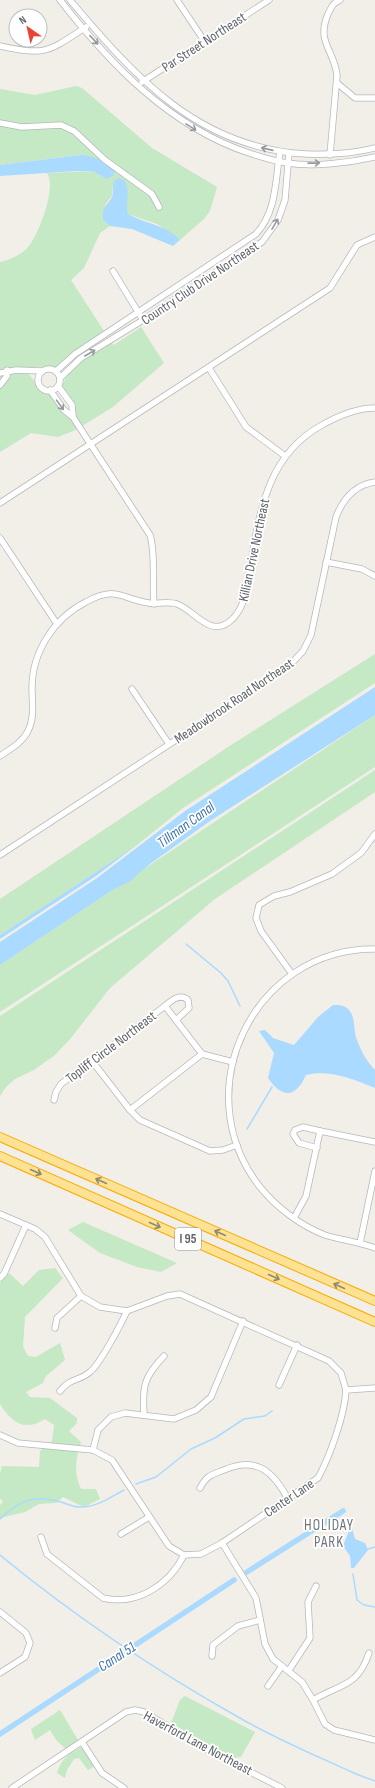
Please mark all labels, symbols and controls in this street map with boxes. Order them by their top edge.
north arrow [8,8,48,48]
street label: Par Street Northeast [159,8,249,76]
text: N [17,13,29,27]
one-way arrow [90,35,99,45]
one-way arrow [185,123,196,131]
one-way arrow [261,145,274,153]
one-way arrow [307,159,320,167]
one-way arrow [272,218,280,230]
street label: Country Club Drive Northeast [138,237,262,329]
one-way arrow [84,349,96,357]
one-way arrow [56,399,64,410]
street label: Killian Drive Northeast [235,497,273,603]
street label: Meadowbrook Road Northeast [171,655,297,747]
water label: Tillman Canal [154,797,220,852]
street label: Topliff Circle Northeast [62,1007,160,1087]
one-way arrow [29,1169,41,1176]
one-way arrow [96,1177,108,1184]
one-way arrow [148,1221,160,1229]
road number: I 95 [175,1228,201,1250]
one-way arrow [215,1229,227,1237]
one-way arrow [267,1274,279,1281]
one-way arrow [334,1282,346,1289]
street label: Center Lane [261,1475,317,1521]
district label: HOLIDAY PARK [304,1516,354,1552]
water label: Canal 51 [94,1638,140,1676]
street label: Haverford Lane Northeast [141,1707,255,1779]

